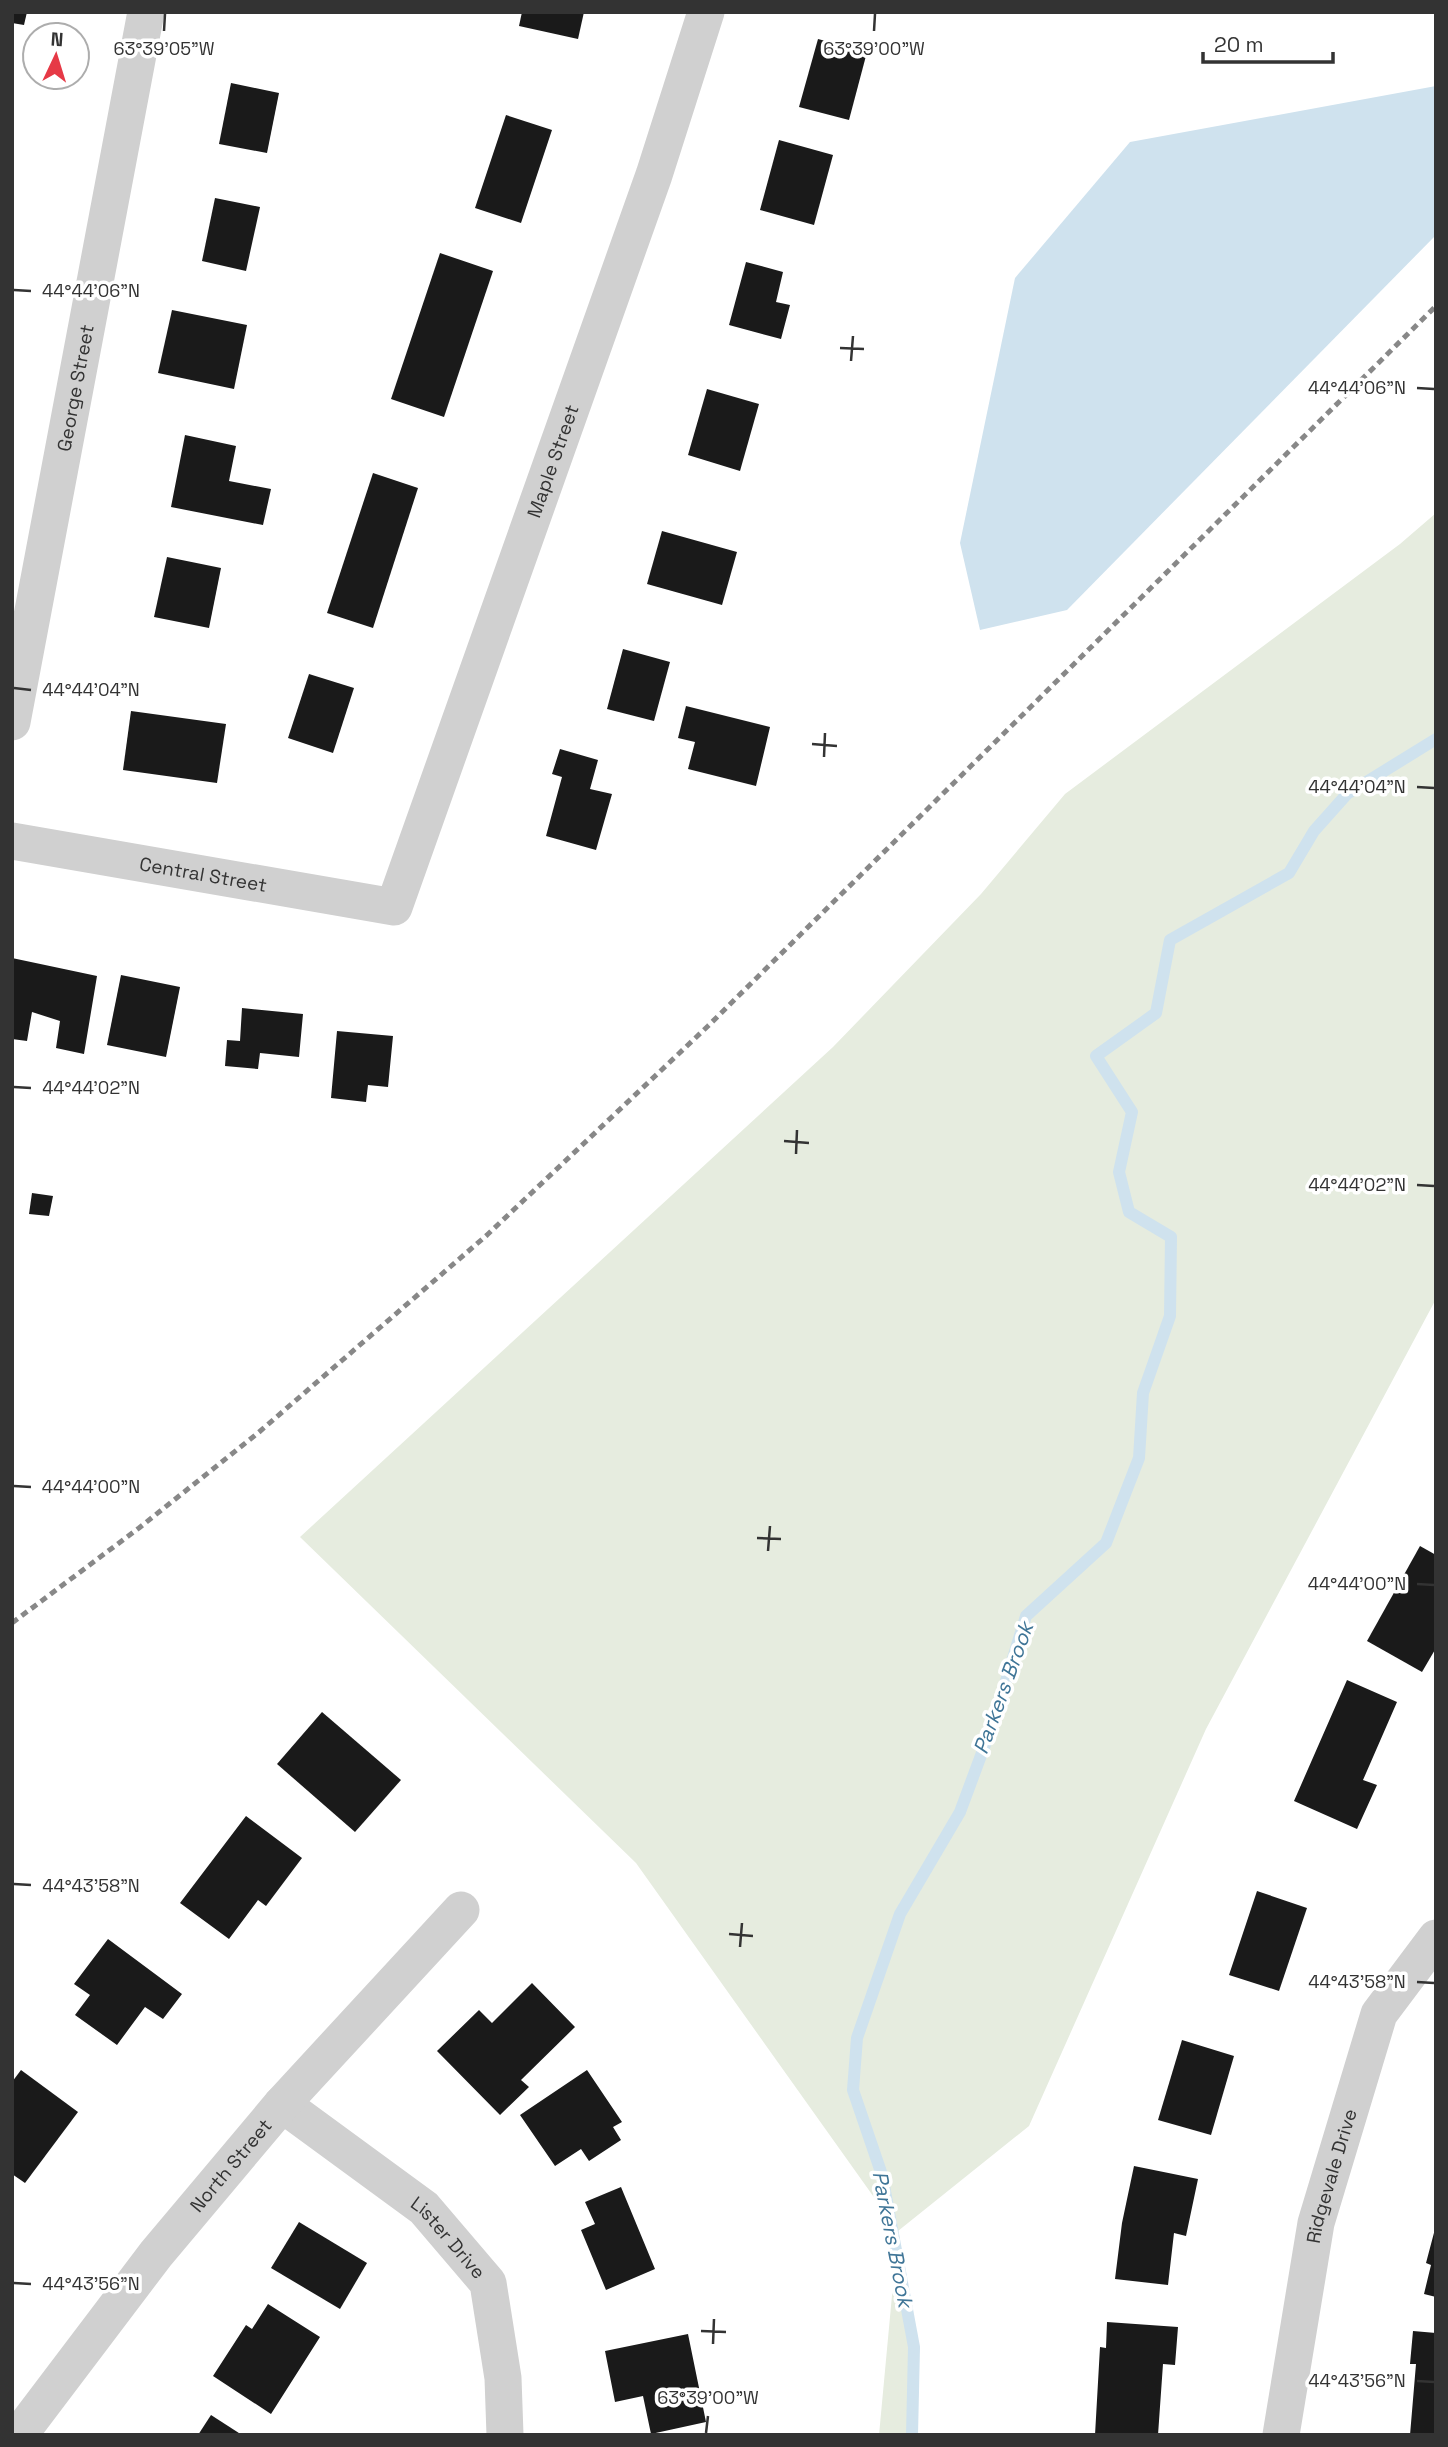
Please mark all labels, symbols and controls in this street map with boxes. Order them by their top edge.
north arrow [21,21,91,91]
scale bar [1203,21,1332,65]
text: N [50,27,64,52]
text: 20 m [1214,31,1264,58]
text: 63°39'05"W [114,37,215,60]
text: 63°39'00"W [823,37,925,60]
text: 44°44'06"N [42,279,140,302]
street label: George Street [51,322,99,454]
text: 44°44'06"N [1308,376,1406,399]
street label: Maple Street [521,401,584,521]
text: 44°44'04"N [42,678,140,701]
text: 44°44'04"N [1308,775,1406,798]
street label: Central Street [137,851,269,897]
text: 44°44'02"N [42,1076,140,1099]
text: 44°44'02"N [1308,1173,1406,1196]
text: 44°44'00"N [42,1475,140,1498]
text: 44°44'00"N [1308,1572,1406,1595]
water label: Parkers Brook [967,1616,1040,1758]
text: 44°43'58"N [42,1874,140,1897]
text: 44°43'58"N [1308,1970,1406,1993]
street label: Ridgevale Drive [1300,2106,1362,2245]
street label: North Street [184,2113,277,2217]
water label: Parkers Brook [867,2168,920,2312]
street label: Lister Drive [406,2190,491,2284]
text: 44°43'56"N [42,2272,140,2295]
text: 44°43'56"N [1308,2369,1406,2392]
text: 63°39'00"W [657,2386,759,2409]

